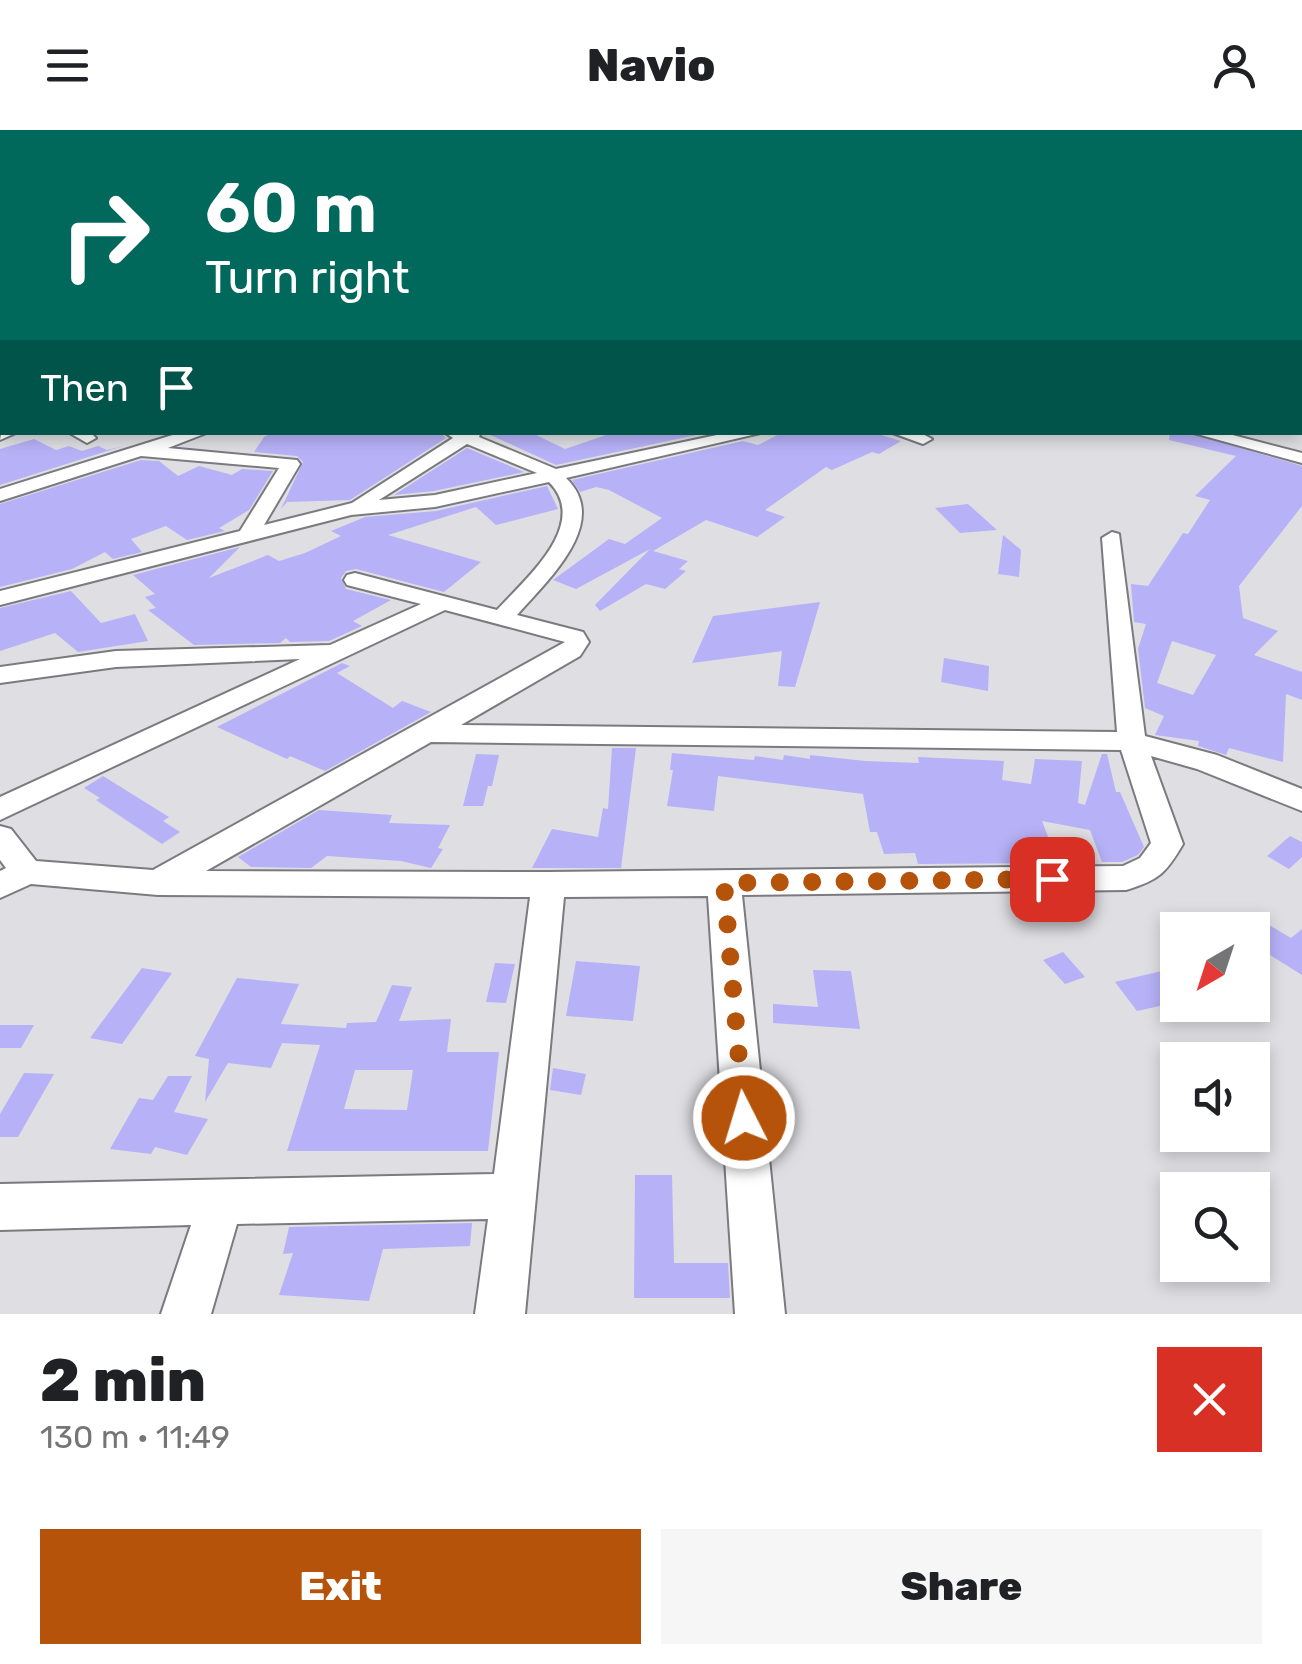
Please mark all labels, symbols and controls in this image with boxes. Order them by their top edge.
icon: menu [40,38,95,93]
icon: person [1207,38,1262,93]
text: Navio [587,39,715,92]
text: 60 m [205,167,377,250]
icon: right [40,170,170,300]
text: Turn right [205,251,409,304]
icon: arrive [149,360,204,415]
text: Then [40,365,129,411]
pin [1010,837,1095,922]
icon: arrive [1025,852,1080,907]
north arrow [1160,912,1270,1022]
map controls [1160,912,1270,1282]
button: sound [1160,1042,1270,1152]
position arrow [692,1066,796,1170]
button: search [1160,1172,1270,1282]
text: 2 min [40,1345,206,1416]
button: close [1157,1347,1262,1452]
text: 130 m · 11:49 [40,1418,230,1456]
button: Exit [40,1529,641,1644]
button: Share [661,1529,1262,1644]

